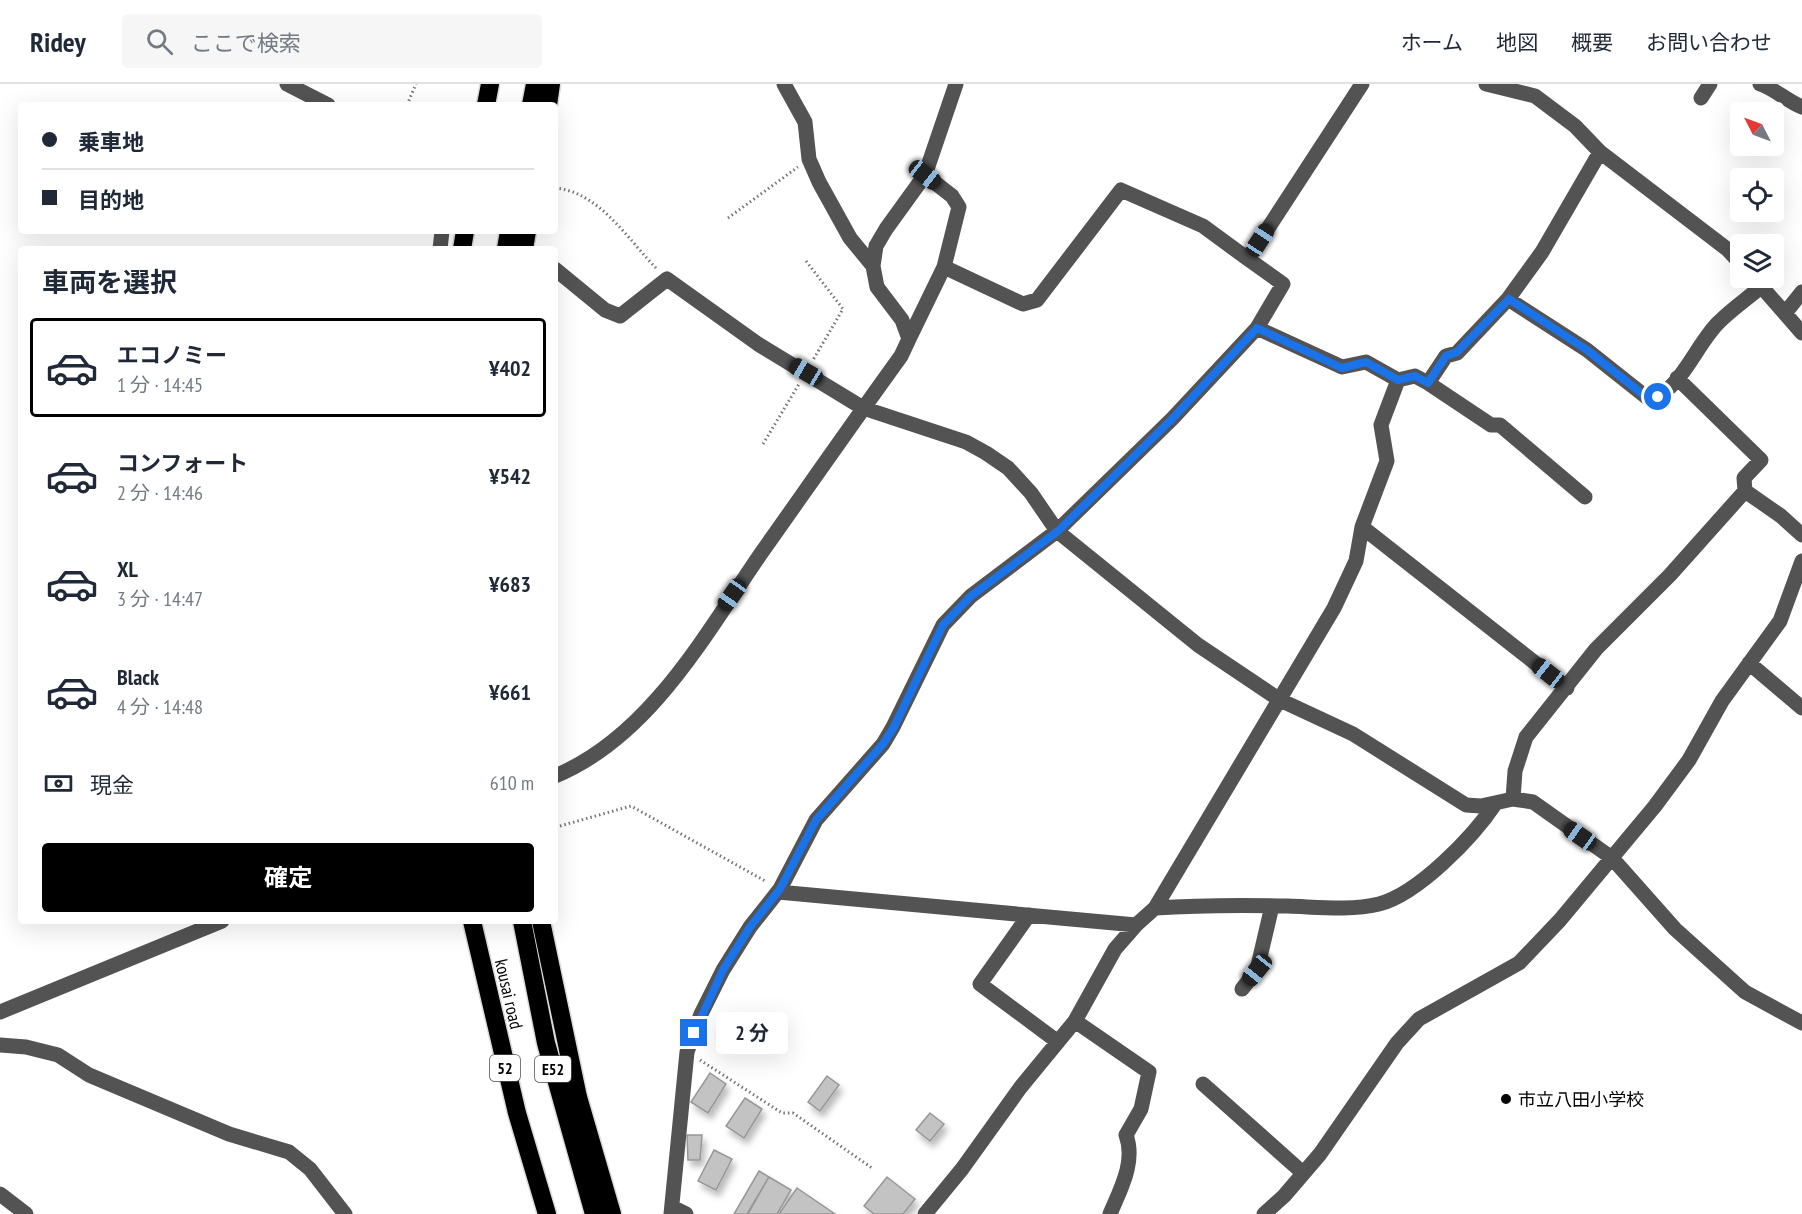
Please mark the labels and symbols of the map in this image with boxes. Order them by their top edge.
north arrow [1730,102,1784,156]
car [905,157,945,193]
car [1243,220,1277,260]
car [786,355,826,389]
route start [1644,383,1671,410]
car [714,575,750,615]
car [1528,655,1568,691]
car [1560,818,1600,854]
car [1239,950,1275,990]
street label: kousai road [490,957,528,1031]
callout: 2 分 [715,1012,787,1054]
route end [680,1019,707,1046]
road number: 52 [490,1055,520,1081]
road number: E52 [535,1056,571,1082]
place label: 市立八田小学校 [1518,1088,1644,1111]
marker: 市立八田小学校 [1499,1092,1513,1106]

